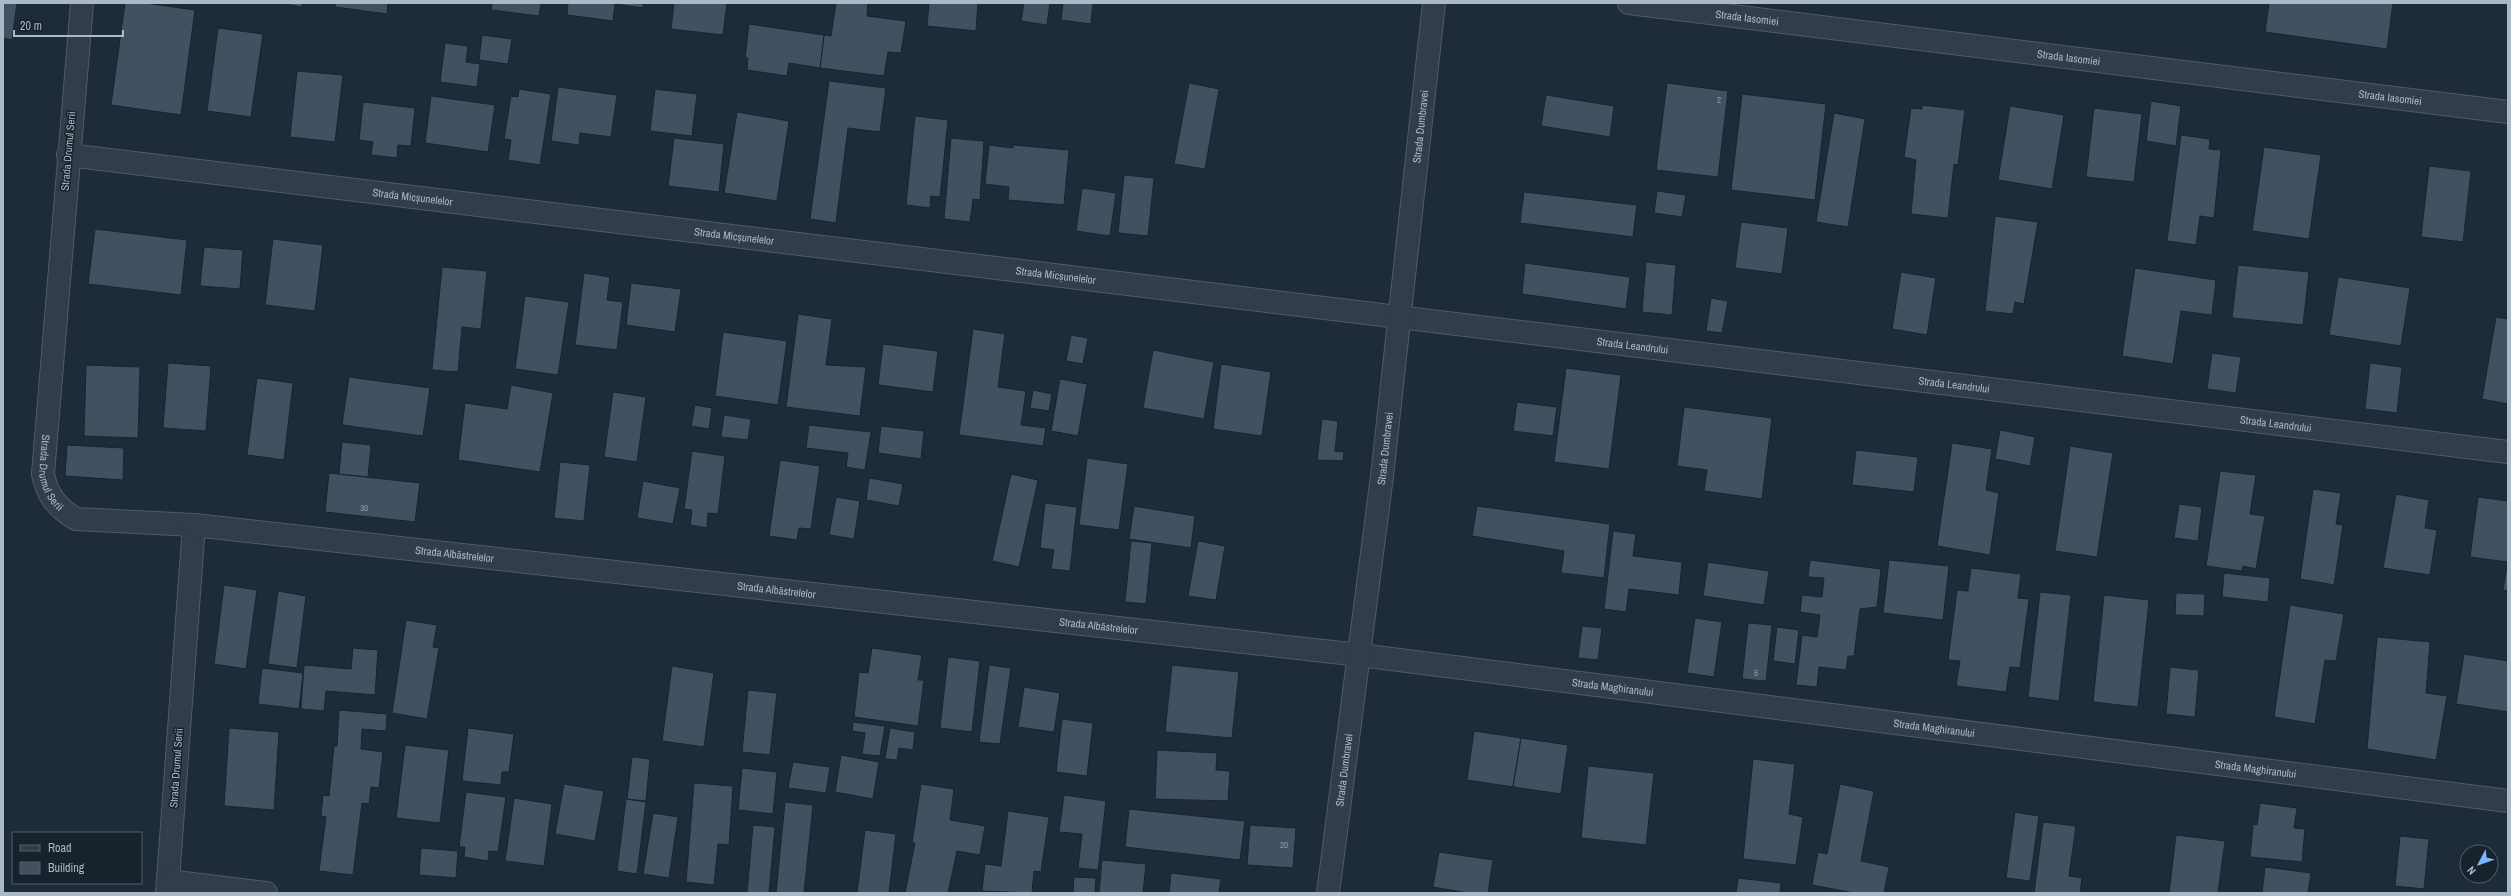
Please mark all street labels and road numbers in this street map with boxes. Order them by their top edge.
street label: Strada Iasomiei [1715,7,1780,29]
street label: Strada Iasomiei [2036,47,2101,68]
street label: Strada Iasomiei [2358,87,2423,108]
street label: Strada Dumbravei [1409,89,1431,164]
street label: Strada Drumul Serii [58,111,78,191]
street label: Strada Micșunelelor [372,185,453,209]
street label: Strada Micșunelelor [693,224,775,248]
street label: Strada Micșunelelor [1015,263,1096,287]
street label: Strada Leandrului [1596,334,1669,357]
street label: Strada Leandrului [1918,373,1991,396]
street label: Strada Dumbravei [1374,411,1396,486]
street label: Strada Leandrului [2239,412,2312,435]
street label: Strada Drumul Serii [36,434,67,514]
street label: Strada Albăstrelelor [414,543,494,565]
street label: Strada Albăstrelelor [736,579,816,601]
street label: Strada Albăstrelelor [1058,615,1138,637]
street label: Strada Maghiranului [1571,675,1654,699]
street label: Strada Maghiranului [1893,716,1976,740]
street label: Strada Drumul Serii [166,728,186,808]
street label: Strada Dumbravei [1332,733,1356,807]
street label: Strada Maghiranului [2214,757,2297,781]

